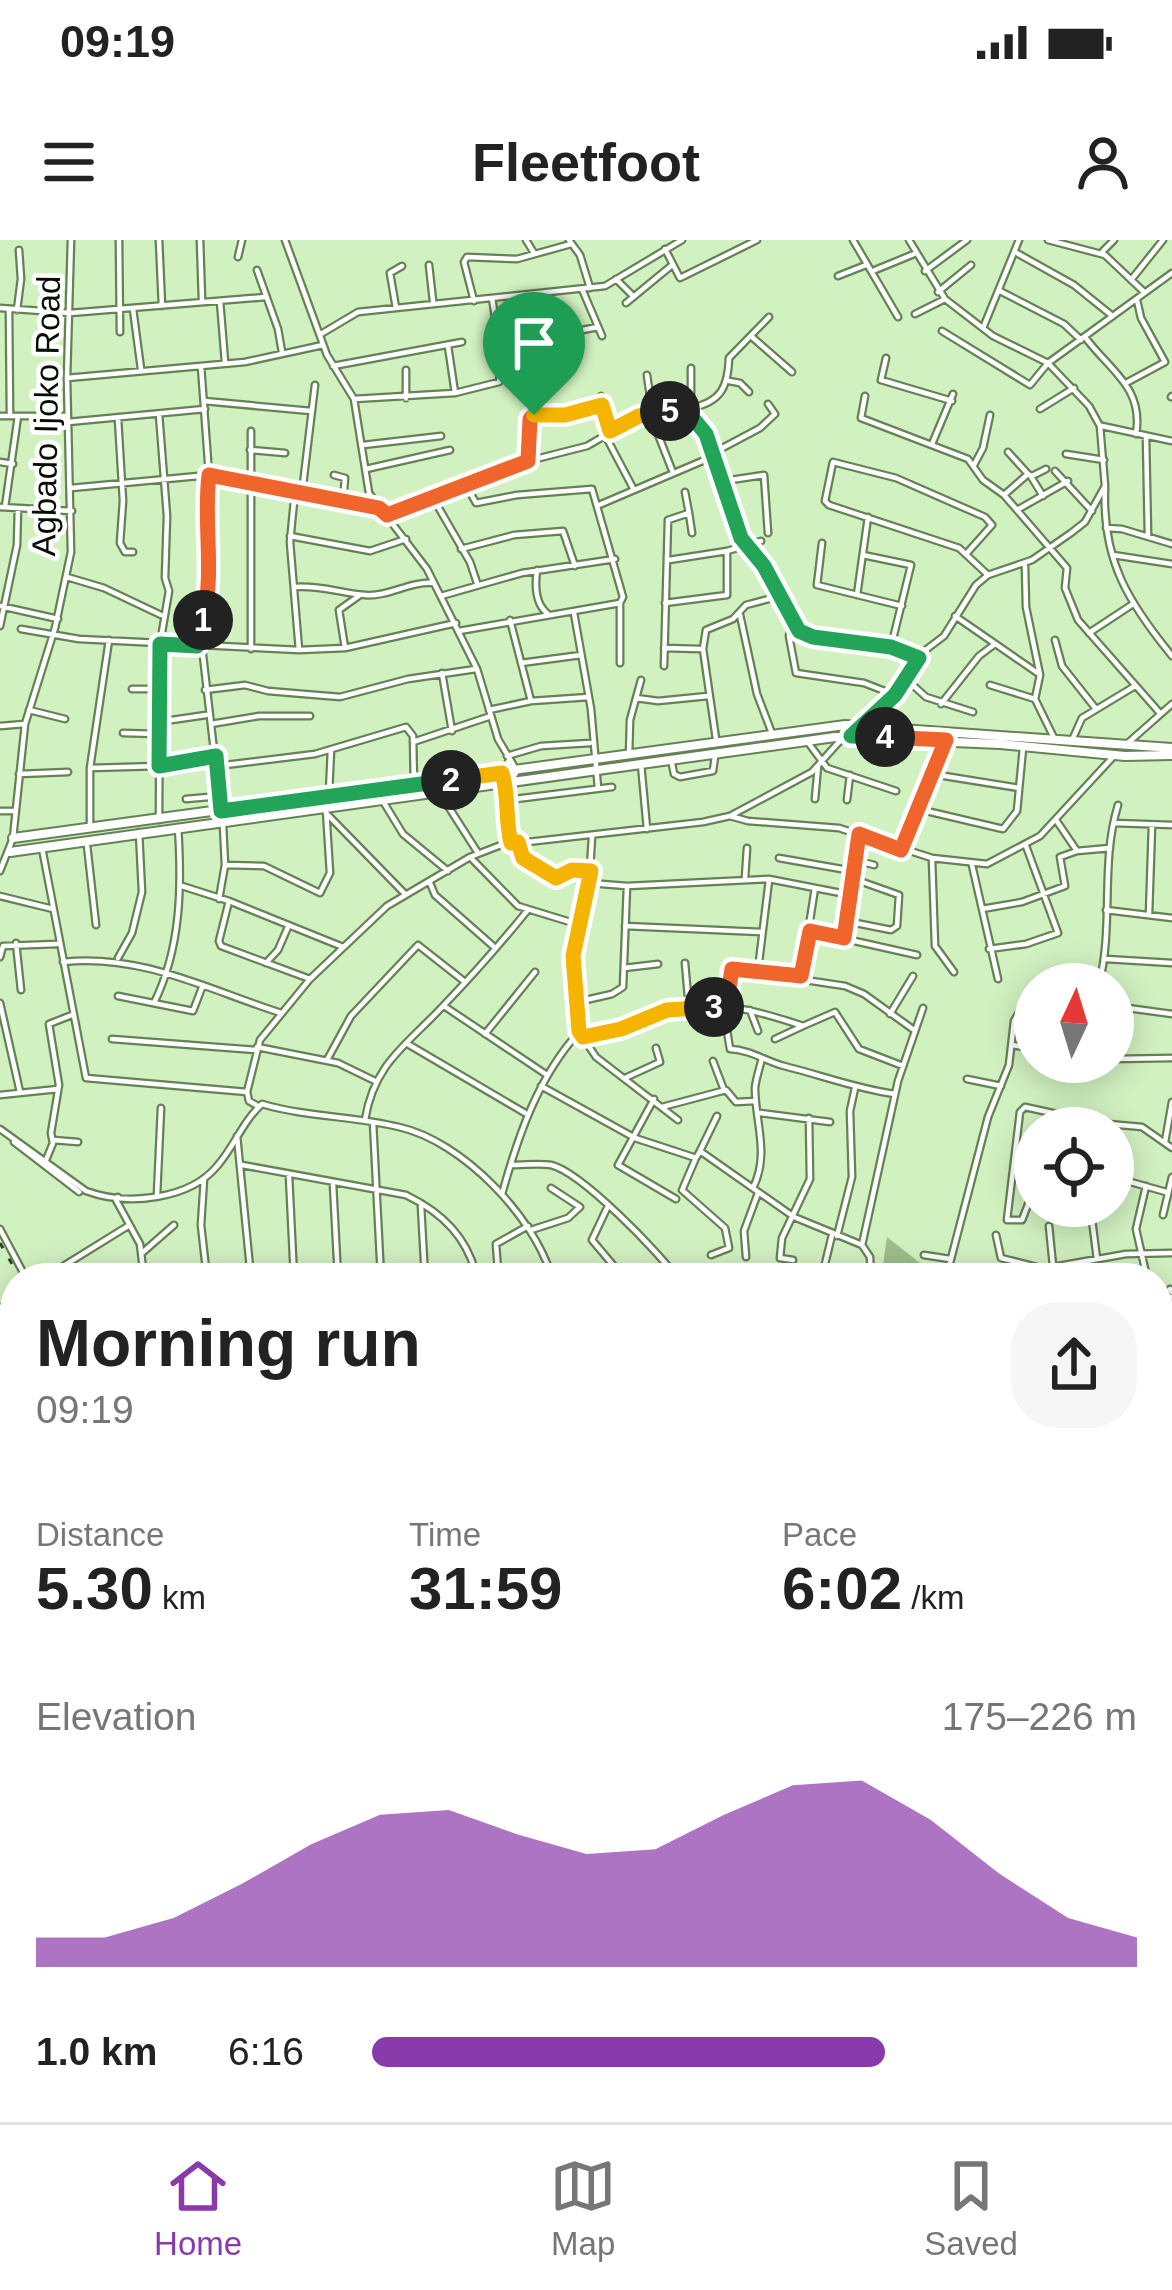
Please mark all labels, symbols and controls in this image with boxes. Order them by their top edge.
text: 09:19 [60,16,175,67]
icon: menu [36,129,102,195]
icon: person [1070,129,1136,195]
text: Fleetfoot [472,132,700,192]
street label: Agbado Ijoko Road [25,275,67,557]
pin [483,292,585,415]
icon: arrive [501,310,567,376]
pin: 5 [640,381,700,441]
text: 5 [661,392,679,429]
pin: 1 [173,590,233,650]
text: 1 [194,601,212,638]
pin: 4 [855,707,915,767]
text: 4 [876,718,894,755]
pin: 2 [421,750,481,810]
text: 2 [442,761,460,798]
north arrow [1014,963,1134,1083]
map controls [1014,963,1134,1227]
pin: 3 [684,977,744,1037]
text: 3 [705,988,723,1025]
button: locate [1014,1107,1134,1227]
button: share [1011,1302,1137,1428]
text: Morning run [36,1306,421,1380]
text: 09:19 [36,1388,134,1431]
text: Distance [36,1516,164,1553]
text: Time [409,1516,481,1553]
text: Pace [782,1516,857,1553]
text: 5.30 [36,1555,153,1622]
text: 31:59 [409,1555,562,1622]
text: 6:02 [782,1555,902,1622]
text: km [153,1579,206,1616]
text: /km [902,1579,964,1616]
text: Elevation [36,1695,196,1738]
text: 175–226 m [942,1695,1137,1738]
text: 1.0 km [36,2030,157,2073]
text: 6:16 [228,2030,304,2073]
tab: Home [154,2153,242,2263]
tab: Map [550,2153,616,2263]
tab: Saved [924,2153,1018,2263]

